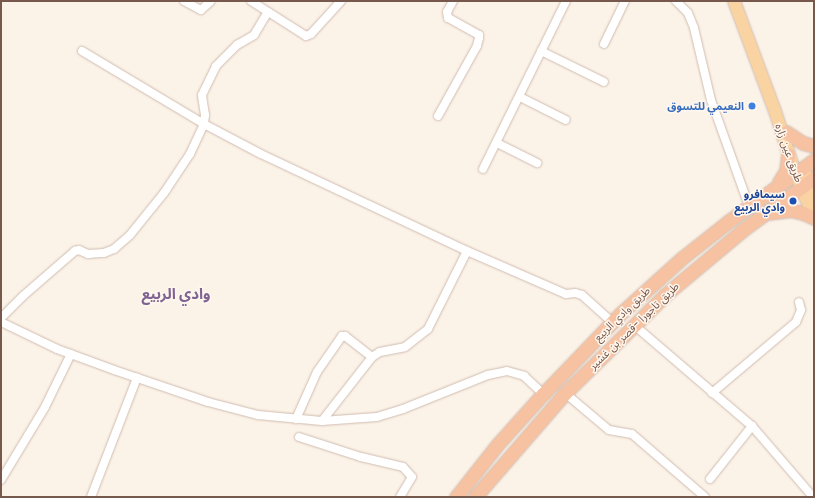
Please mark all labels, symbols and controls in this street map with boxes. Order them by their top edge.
place label: النعيمي للتسوق [667,99,744,113]
marker: النعيمي للتسوق [747,101,757,111]
street label: طريق عين زاره [772,122,806,184]
place label: سيمافرو وادي الربيع [734,188,785,214]
marker: سيمافرو وادي الربيع [788,196,798,206]
street label: طريق تاجورا -قصر بن غشير [586,280,682,372]
street label: طريق وادي الربيع [591,284,653,344]
district label: وادي الربيع [141,285,211,303]

